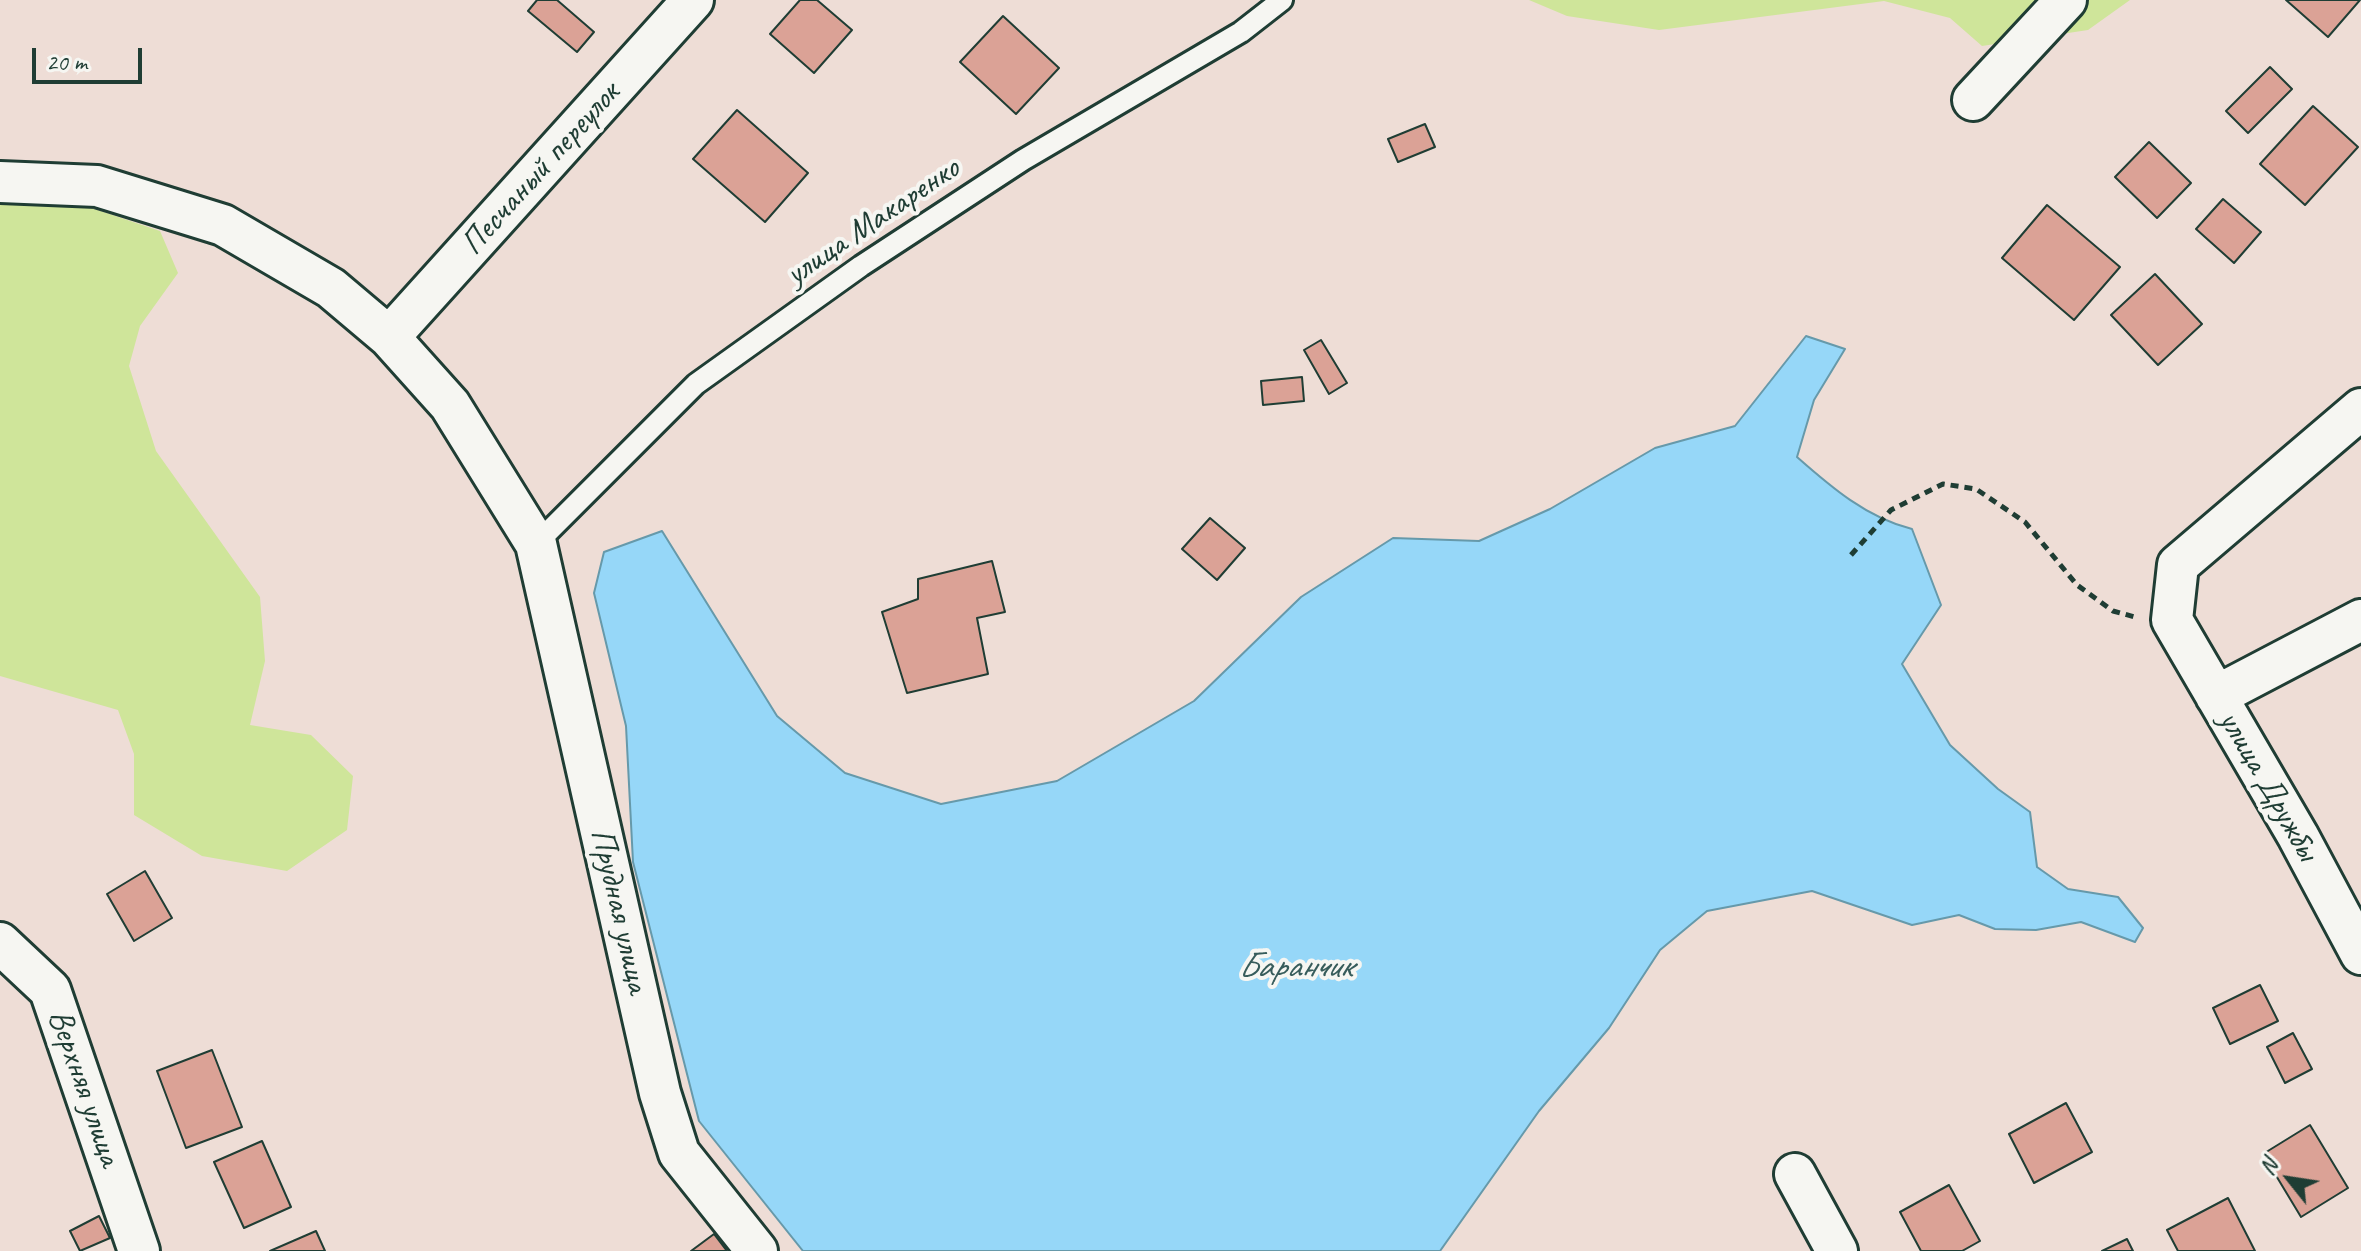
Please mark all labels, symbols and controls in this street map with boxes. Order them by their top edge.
scale bar [36,32,146,82]
text: 20 m [46,47,87,77]
street label: Песчаный переулок [453,74,629,264]
street label: улица Макаренко [778,149,968,295]
street label: улица Дружбы [2209,704,2327,868]
street label: Прудная улица [580,825,658,997]
water label: Баранчик [1238,946,1352,990]
street label: Верхняя улица [38,1004,130,1172]
north arrow [2249,1139,2329,1219]
text: N [2253,1154,2284,1180]

